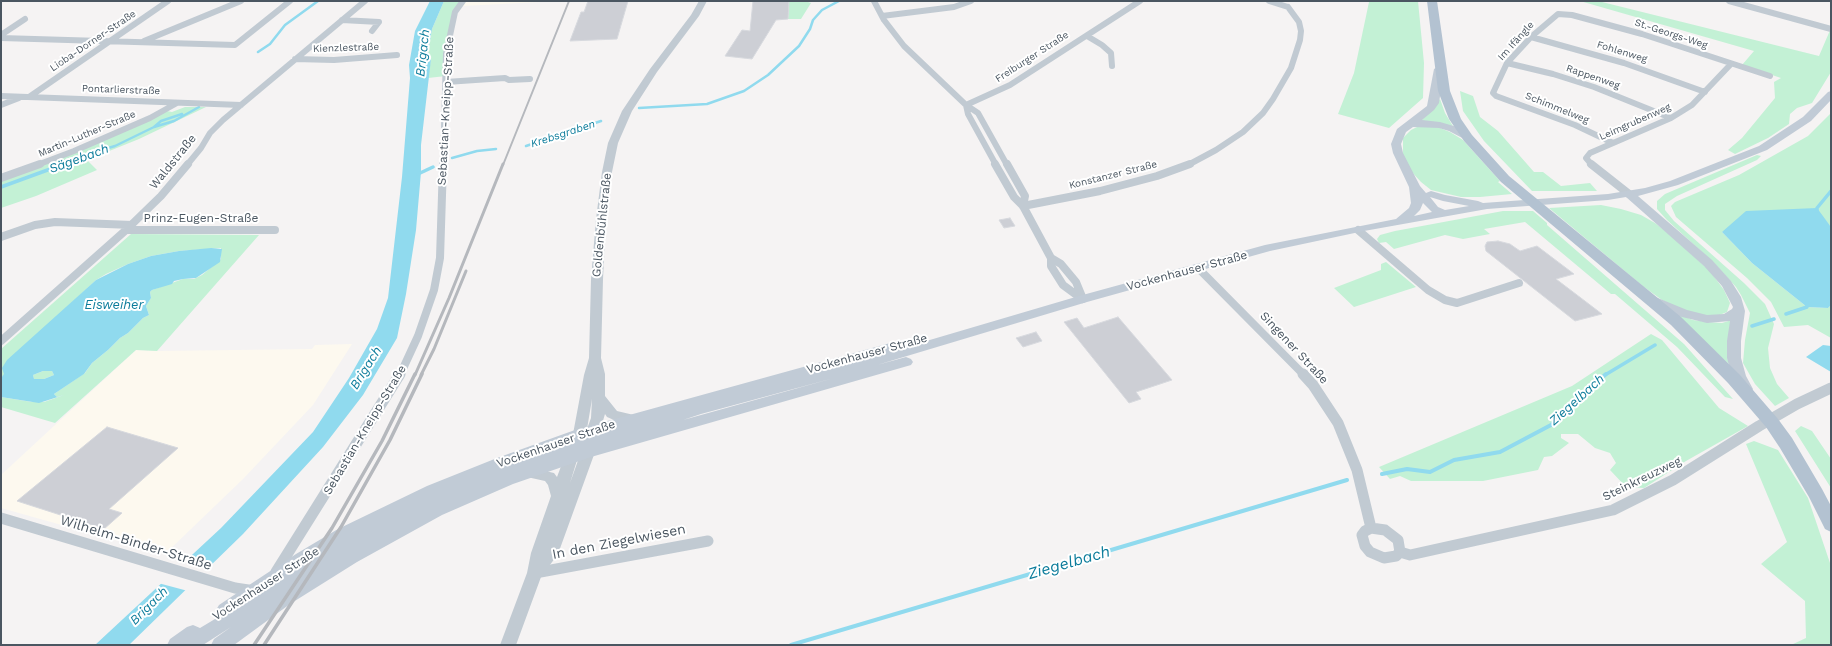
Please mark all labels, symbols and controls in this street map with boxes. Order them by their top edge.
street label: Lioba-Dorner-Straße [48,8,138,74]
street label: St.-Georgs-Weg [1633,17,1709,51]
street label: Im Ifängle [1495,19,1537,63]
water label: Brigach [413,29,433,77]
street label: Freiburger Straße [993,29,1071,85]
street label: Sebastian-Kneipp-Straße [435,36,457,186]
street label: Fohlenweg [1595,39,1649,65]
street label: Kienzlestraße [313,41,379,55]
street label: Rappenweg [1565,62,1621,92]
street label: Pontarlierstraße [82,83,160,97]
street label: Schimmelweg [1523,90,1591,126]
street label: Leimgrubenweg [1597,101,1673,143]
street label: Martin-Luther-Straße [37,108,137,160]
water label: Krebsgraben [529,117,597,151]
street label: Waldstraße [147,132,199,192]
water label: Sägebach [47,141,111,177]
street label: Konstanzer Straße [1068,158,1158,192]
street label: Goldenbühlstraße [589,172,615,278]
street label: Prinz-Eugen-Straße [144,211,258,225]
street label: Vockenhauser Straße [1125,248,1249,294]
water label: Eisweiher [84,297,144,313]
street label: Singener Straße [1257,309,1331,387]
street label: Vockenhauser Straße [805,331,929,377]
water label: Brigach [347,344,385,392]
street label: Sebastian-Kneipp-Straße [321,363,409,497]
water label: Ziegelbach [1546,371,1608,429]
street label: Vockenhauser Straße [495,417,617,471]
street label: Steinkreuzweg [1600,454,1684,504]
street label: Wilhelm-Binder-Straße [58,512,214,574]
street label: In den Ziegelwiesen [551,521,687,563]
water label: Ziegelbach [1026,542,1112,584]
street label: Vockenhauser Straße [210,544,322,624]
water label: Brigach [127,584,171,628]

